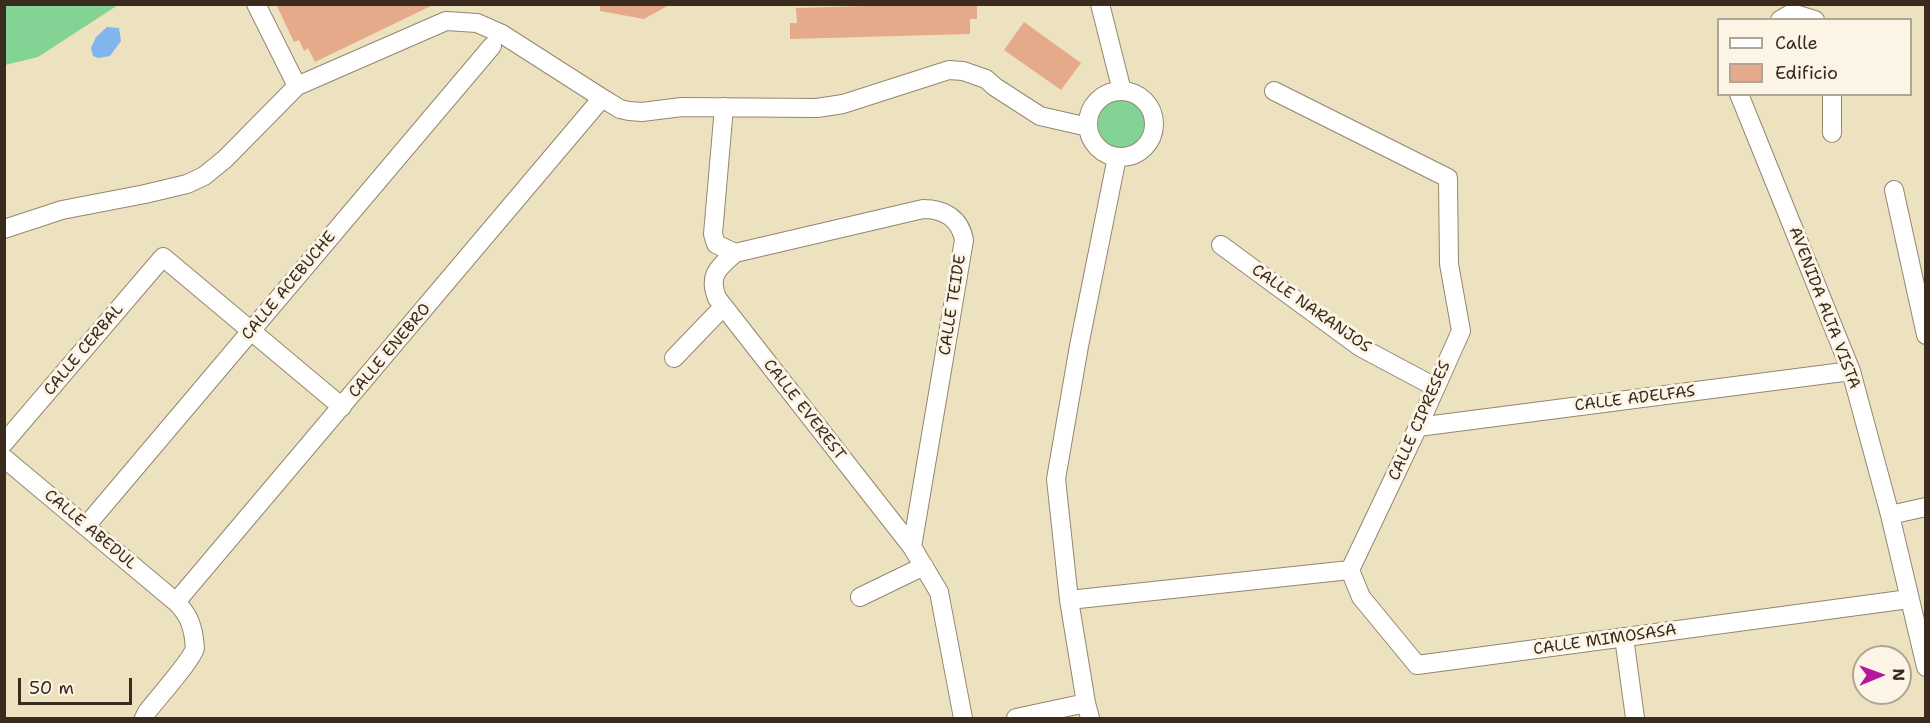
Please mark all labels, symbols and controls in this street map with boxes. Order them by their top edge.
legend [1717,18,1912,96]
text: Calle [1775,31,1818,55]
text: Edificio [1775,61,1838,85]
street label: AVENIDA ALTA VISTA [1784,224,1864,392]
street label: CALLE ACEBUCHE [238,228,340,344]
street label: CALLE TEIDE [936,253,970,357]
street label: CALLE NARANJOS [1248,261,1374,357]
street label: CALLE CERBAL [40,300,128,400]
street label: CALLE ENEBRO [345,300,435,402]
street label: CALLE EVEREST [759,356,849,464]
street label: CALLE CIPRESES [1385,358,1455,484]
street label: CALLE ADELFAS [1574,382,1696,416]
street label: CALLE ABEDUL [40,486,140,574]
street label: CALLE MIMOSASA [1532,620,1678,660]
north arrow [1852,645,1912,705]
scale bar [21,666,135,704]
text: N [1888,668,1909,681]
text: 50 m [29,676,74,700]

